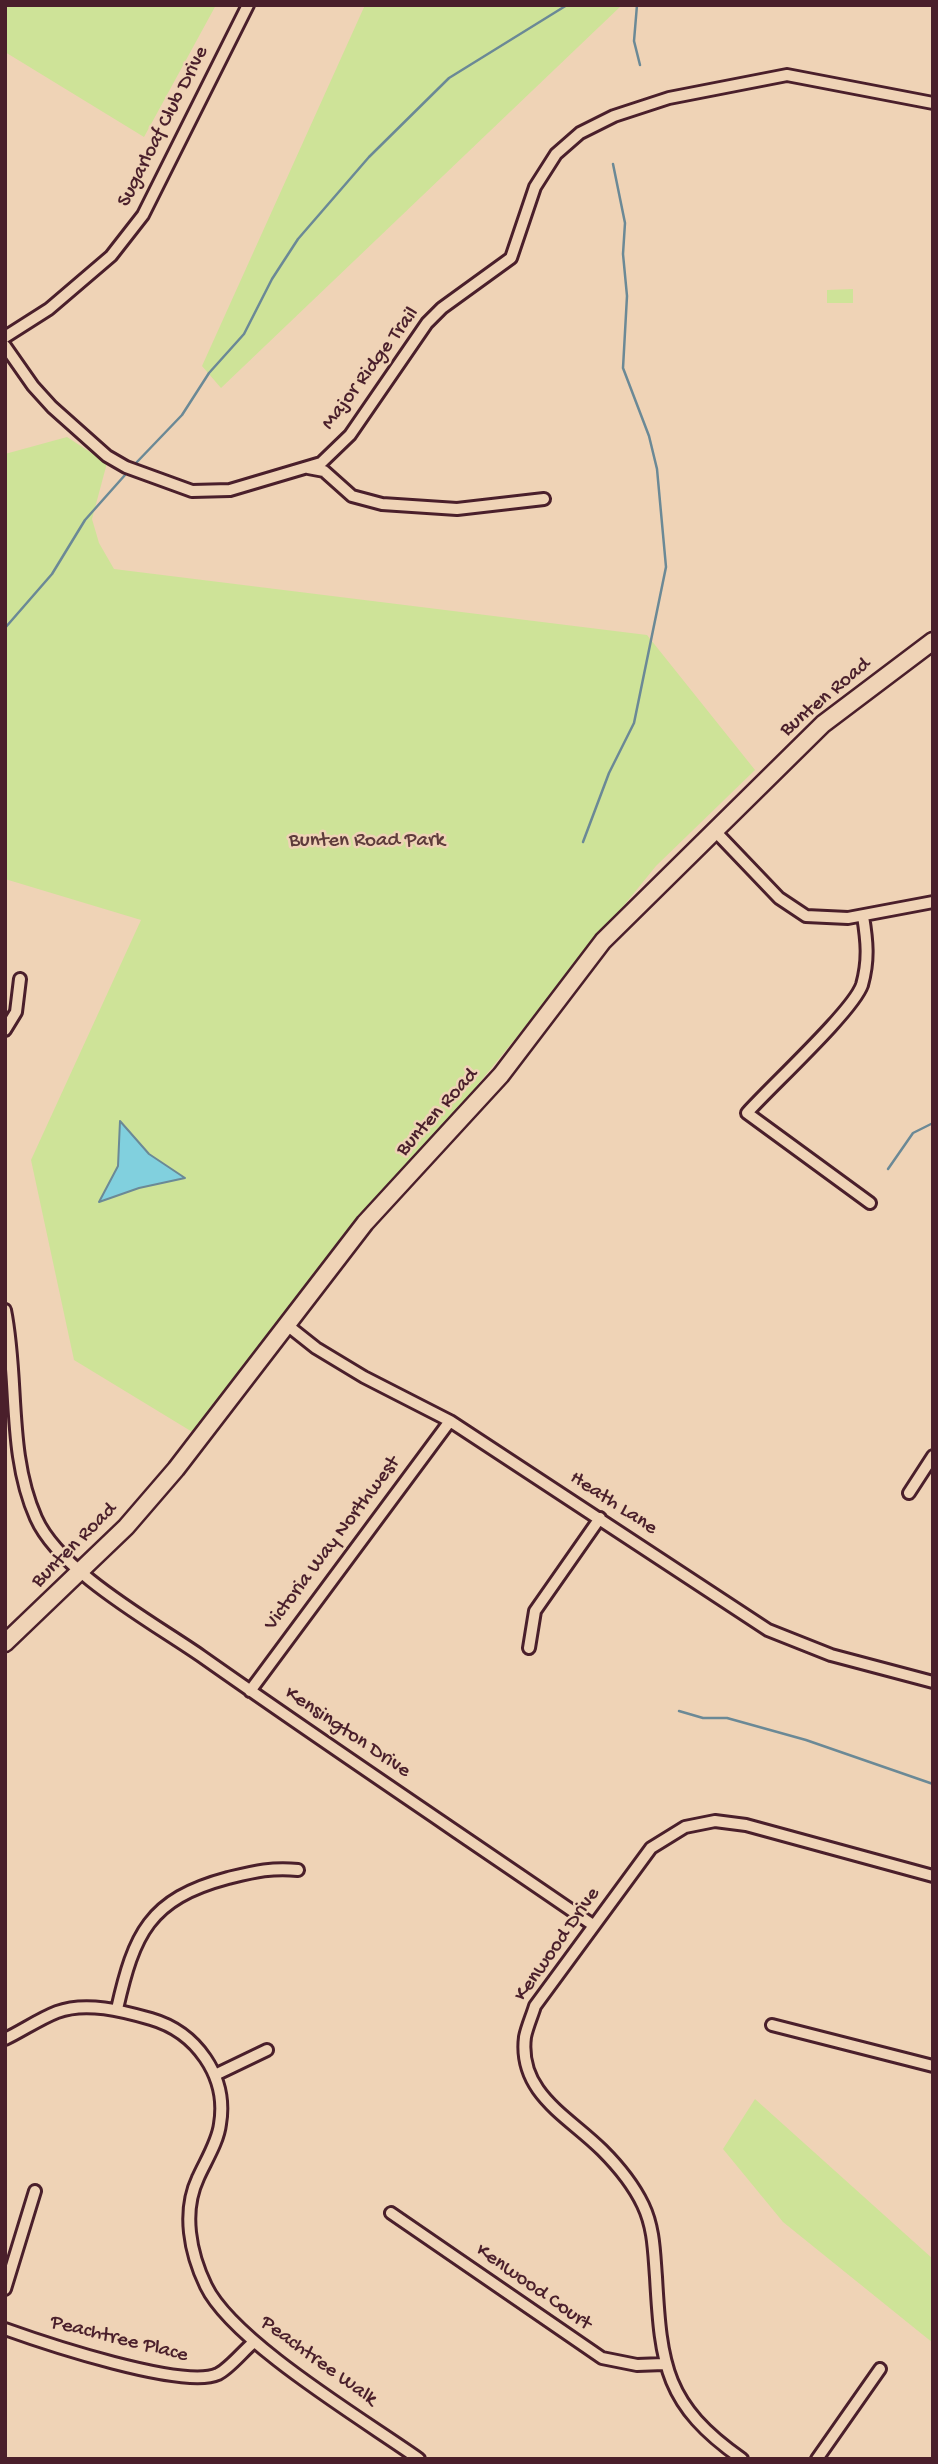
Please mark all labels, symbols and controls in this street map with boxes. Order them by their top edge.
street label: Sugarloaf Club Drive [113,42,215,212]
street label: Major Ridge Trail [317,302,425,436]
street label: Bunten Road [775,653,877,743]
park label: Bunten Road Park [289,829,445,855]
street label: Bunten Road [392,1063,484,1163]
street label: Victoria Way Northwest [259,1452,407,1636]
street label: Heath Lane [564,1466,662,1542]
street label: Bunten Road [27,1498,123,1594]
street label: Kensington Drive [279,1682,415,1784]
street label: Kenwood Drive [509,1883,607,2007]
street label: Kenwood Court [470,2239,596,2337]
street label: Peachtree Place [48,2311,190,2369]
street label: Peachtree Walk [255,2311,381,2413]

